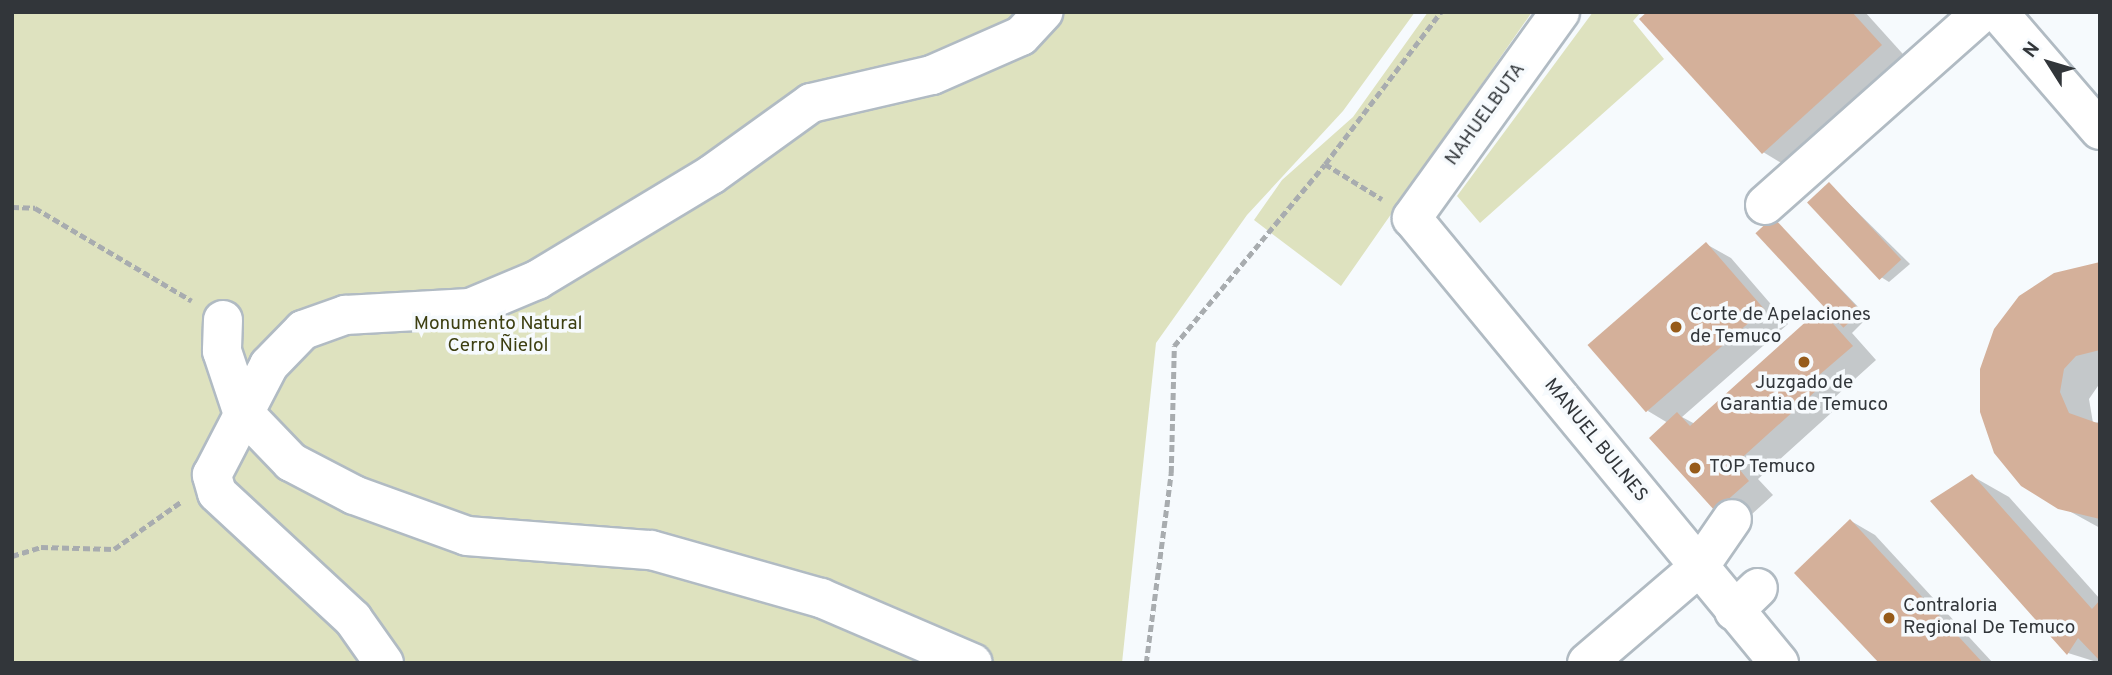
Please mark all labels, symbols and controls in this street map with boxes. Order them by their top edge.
north arrow [2014,28,2084,98]
text: N [2019,38,2046,63]
street label: NAHUELBUTA [1441,59,1531,171]
place label: Corte de Apelaciones de Temuco [1690,305,1872,349]
park label: Monumento Natural Cerro Ñielol [414,314,582,358]
marker: Corte de Apelaciones de Temuco [1668,319,1684,335]
marker: Juzgado de Garantia de Temuco [1796,354,1812,370]
place label: Juzgado de Garantia de Temuco [1719,373,1889,417]
street label: MANUEL BULNES [1538,375,1652,507]
place label: TOP Temuco [1709,457,1816,479]
marker: TOP Temuco [1687,460,1703,476]
place label: Contraloria Regional De Temuco [1903,596,2076,640]
marker: Contraloria Regional De Temuco [1881,610,1897,626]

